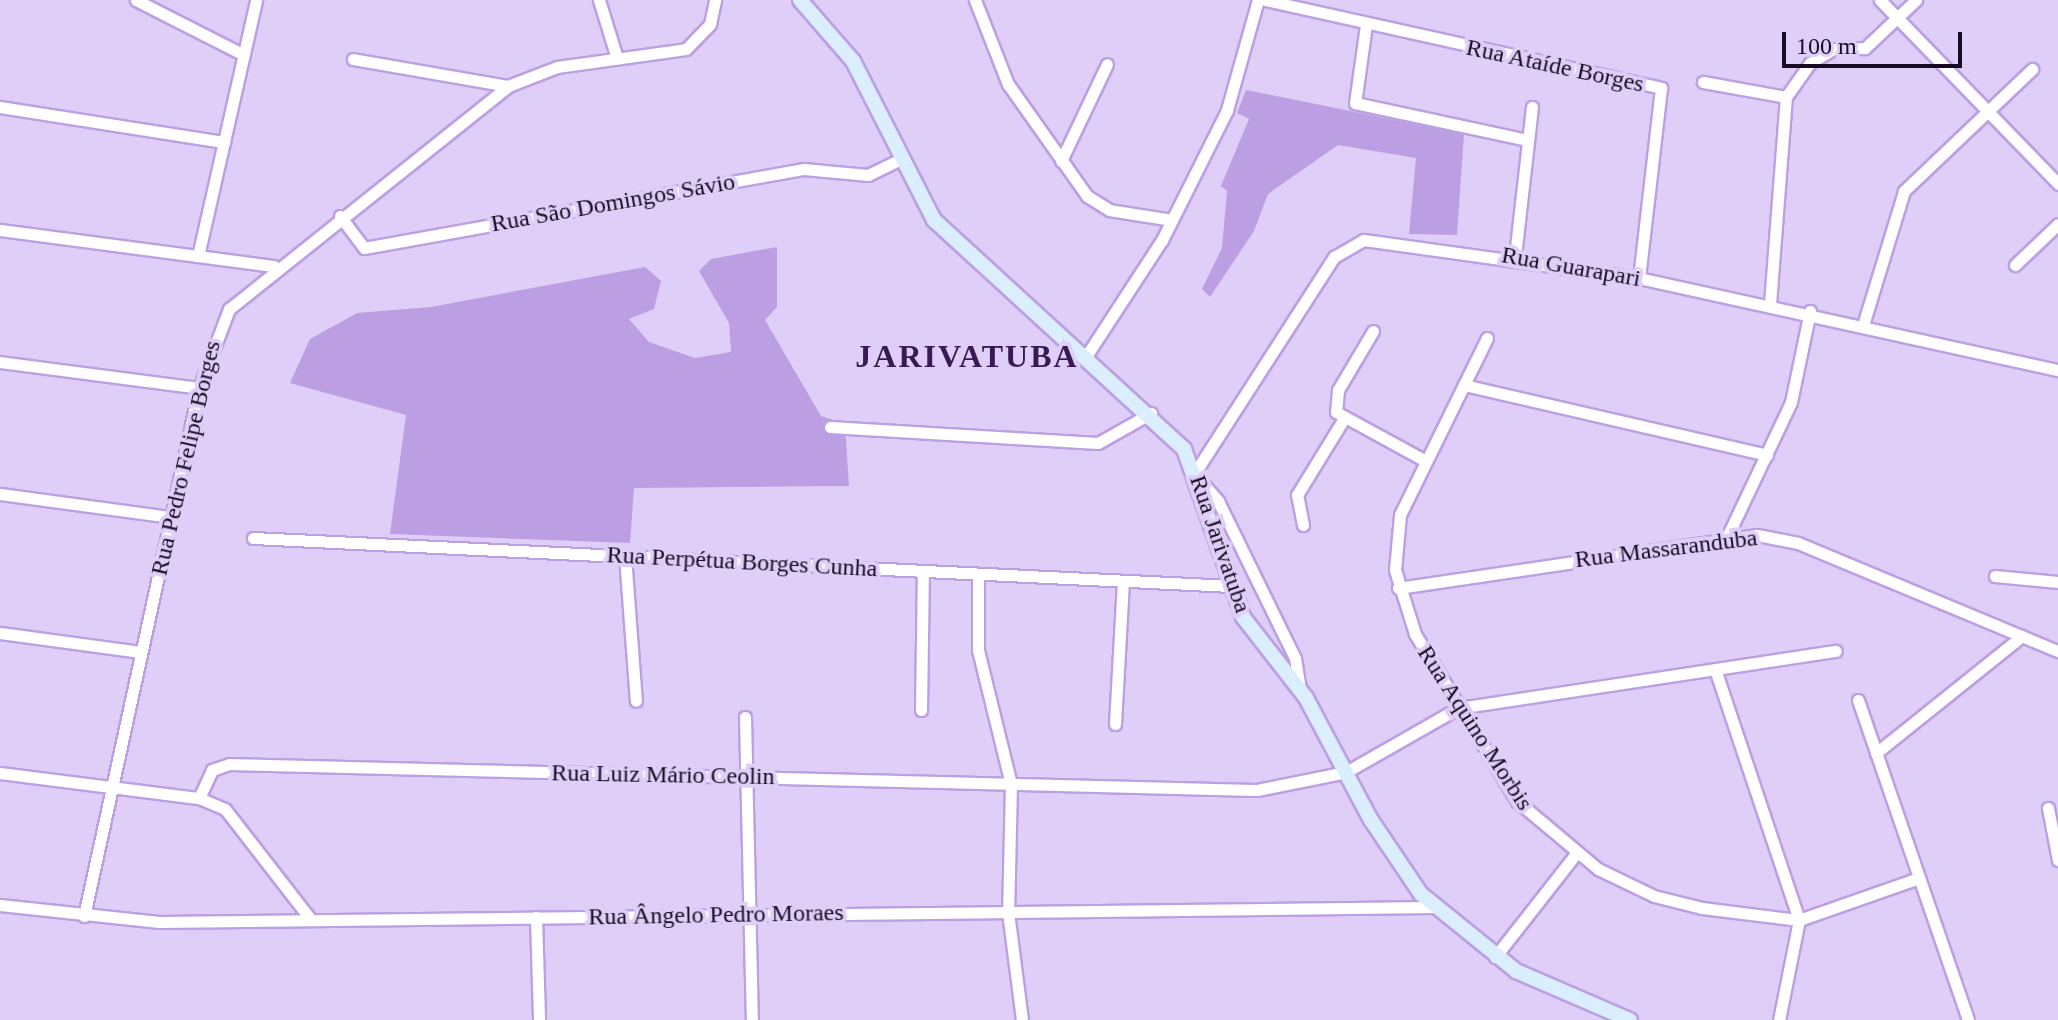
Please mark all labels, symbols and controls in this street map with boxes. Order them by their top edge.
scale bar [1786,16,1966,66]
street label: Rua Ataíde Borges [1463,33,1647,99]
text: 100 m [1796,33,1857,59]
street label: Rua São Domingos Sávio [489,167,737,239]
street label: Rua Guarapari [1499,241,1643,293]
district label: JARIVATUBA [855,337,1079,375]
street label: Rua Pedro Felipe Borges [145,338,227,578]
street label: Rua Jarivatuba [1183,472,1257,616]
street label: Rua Massaranduba [1573,524,1759,574]
street label: Rua Perpétua Borges Cunha [606,541,878,583]
street label: Rua Aquino Morbis [1411,640,1539,816]
street label: Rua Luiz Mário Ceolin [551,759,775,791]
street label: Rua Ângelo Pedro Moraes [588,898,844,932]

